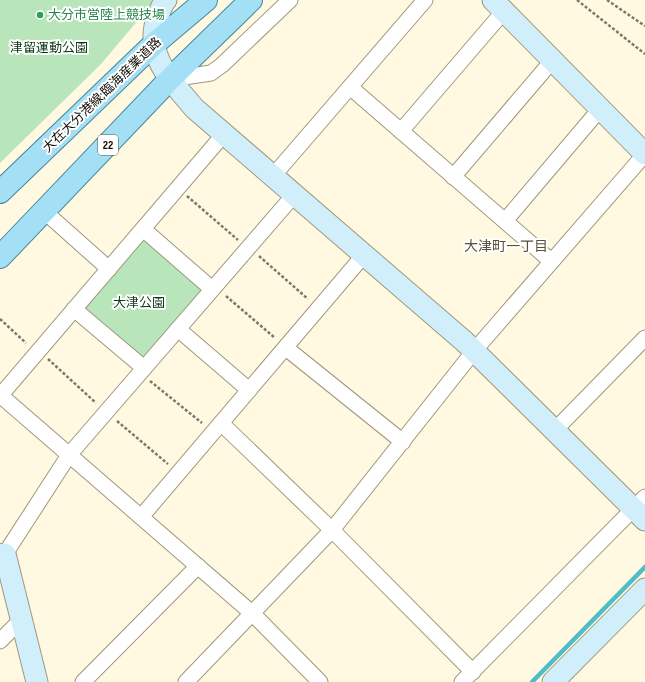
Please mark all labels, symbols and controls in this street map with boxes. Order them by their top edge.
place label: 大分市営陸上競技場 [48,7,165,23]
marker: 大分市営陸上競技場 [35,10,45,20]
street label: 大在大分港線;臨海産業道路 [39,34,165,156]
park label: 津留運動公園 [10,40,88,56]
road number: 22 [98,135,118,155]
district label: 大津町一丁目 [464,238,548,255]
park label: 大津公園 [113,295,165,311]

